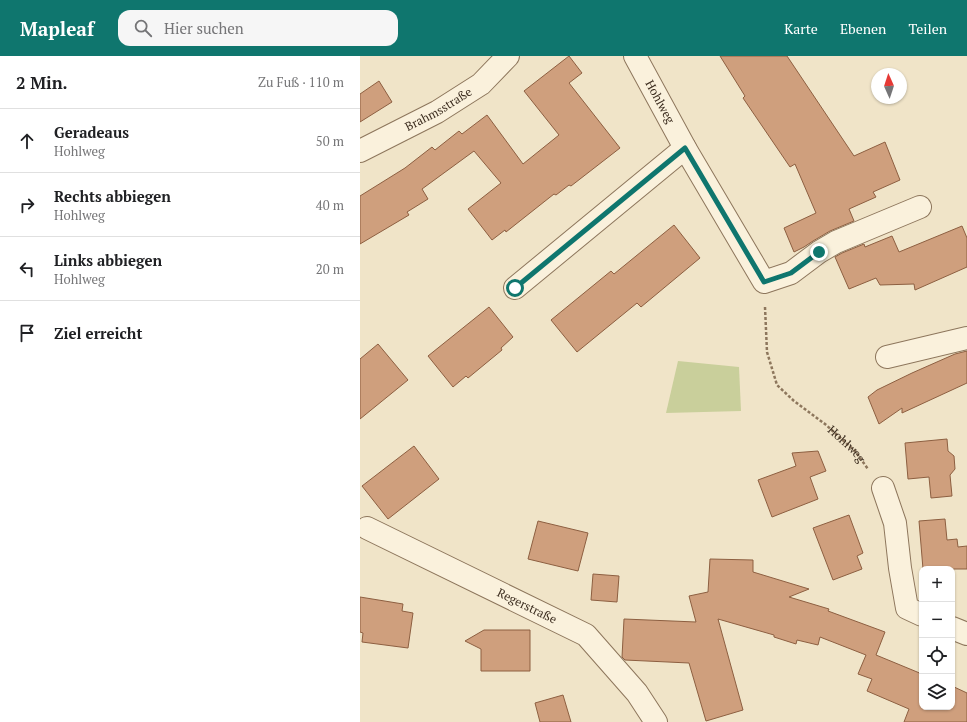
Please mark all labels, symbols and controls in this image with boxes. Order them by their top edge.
search box [118,10,398,46]
text: Mapleaf [20,16,94,41]
icon: search [132,17,154,39]
text: Hier suchen [164,18,244,38]
text: Karte [784,19,818,38]
text: Ebenen [840,19,886,38]
text: Teilen [908,19,947,38]
north arrow [871,68,907,104]
text: 2 Min. [16,71,68,94]
text: Zu Fuß · 110 m [258,73,344,91]
street label: Hohlweg [642,77,678,126]
street label: Brahmsstraße [402,84,475,134]
text: Geradeaus [54,122,129,142]
icon: ahead [16,130,38,152]
text: 50 m [316,132,344,150]
text: Hohlweg [54,142,105,160]
text: Rechts abbiegen [54,186,171,206]
icon: right [16,194,38,216]
text: 40 m [316,196,344,214]
text: Hohlweg [54,206,105,224]
route end [810,243,828,261]
text: Links abbiegen [54,250,162,270]
icon: left [16,258,38,280]
text: 20 m [316,260,344,278]
text: Hohlweg [54,270,105,288]
route start [506,279,524,297]
icon: arrive [16,322,38,344]
text: Ziel erreicht [54,323,142,343]
street label: Hohlweg [825,422,869,466]
map controls [919,566,955,710]
button: + [919,566,955,602]
street label: Regerstraße [495,585,559,627]
button: − [919,602,955,638]
button: locate [919,638,955,674]
button: layers [919,674,955,710]

